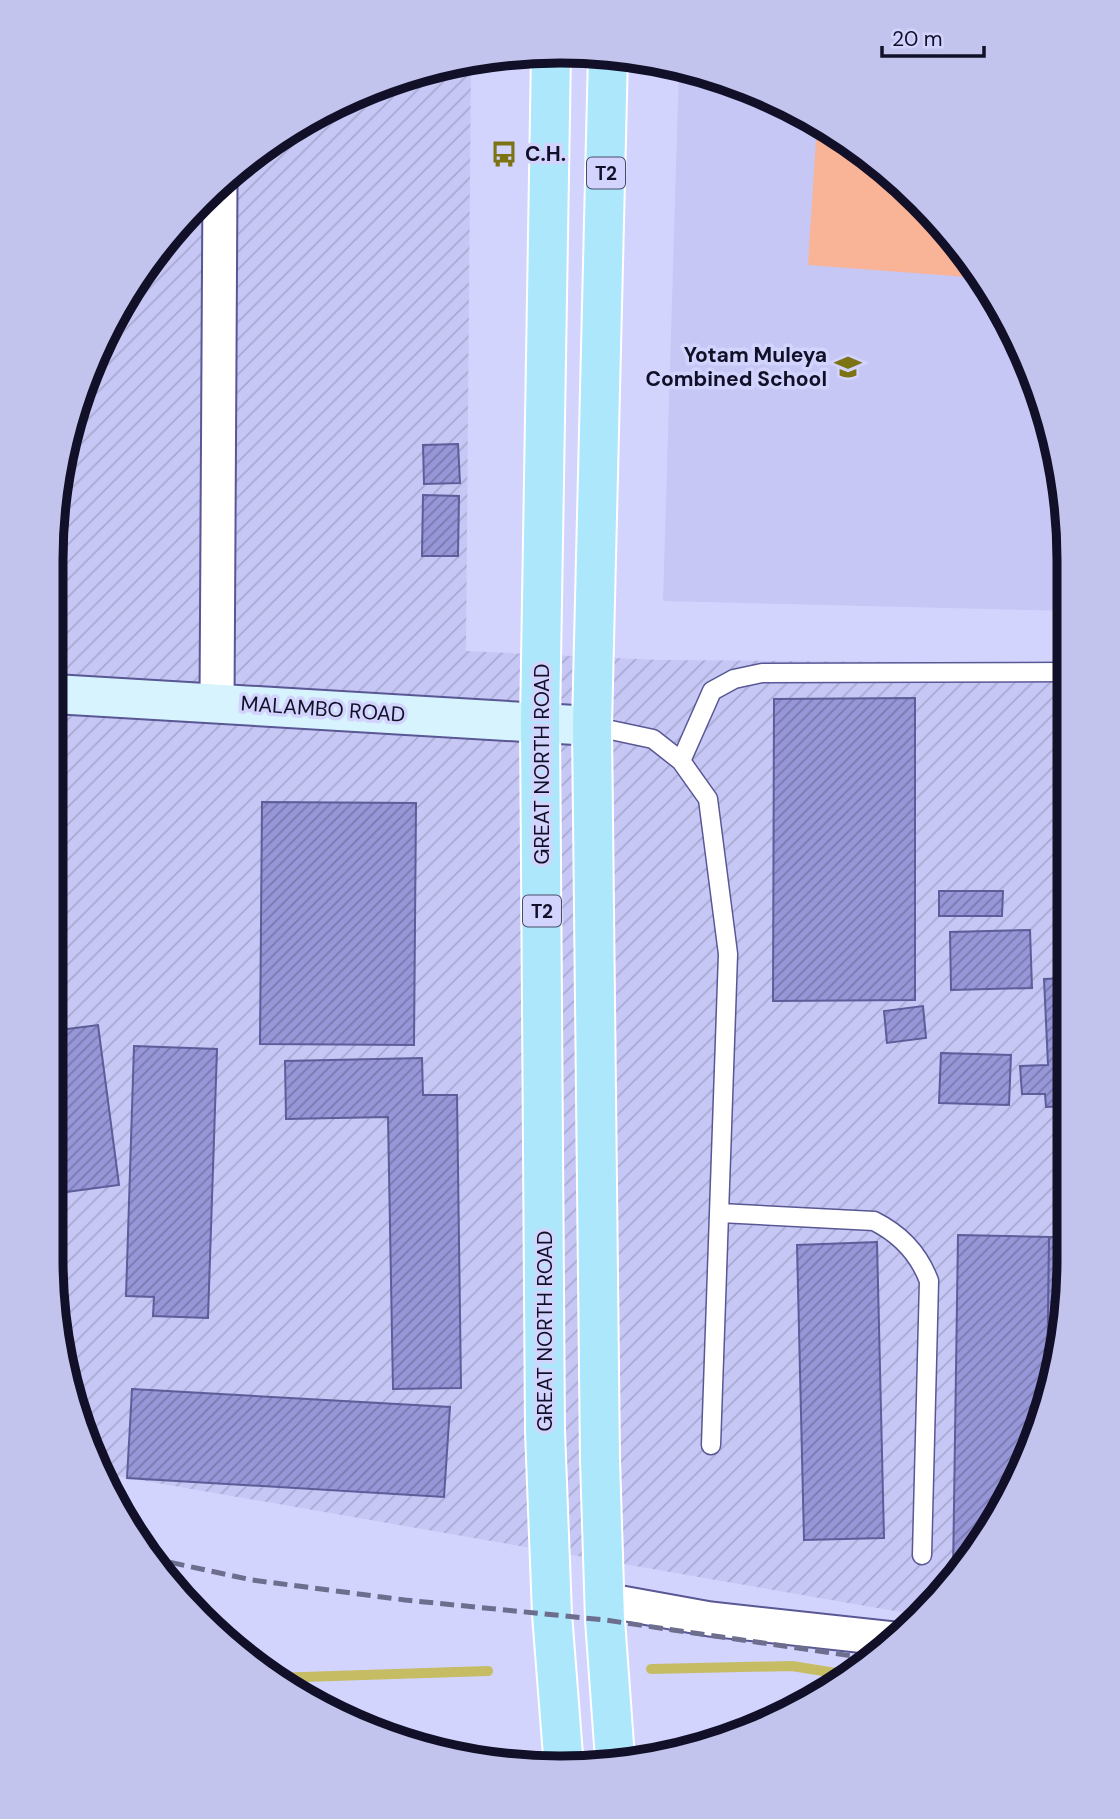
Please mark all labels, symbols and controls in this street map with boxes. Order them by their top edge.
scale bar [882,14,984,58]
text: 20 m [892,25,943,53]
bus stop icon: C.H. [489,139,519,169]
place label: C.H. [525,140,566,168]
road number: T2 [587,158,625,188]
place label: Yotam Muleya Combined School [645,341,827,393]
school or university icon: Yotam Muleya Combined School [833,352,863,382]
street label: GREAT NORTH ROAD [528,664,556,864]
street label: MALAMBO ROAD [240,689,406,729]
road number: T2 [523,896,561,926]
street label: GREAT NORTH ROAD [531,1231,559,1431]

